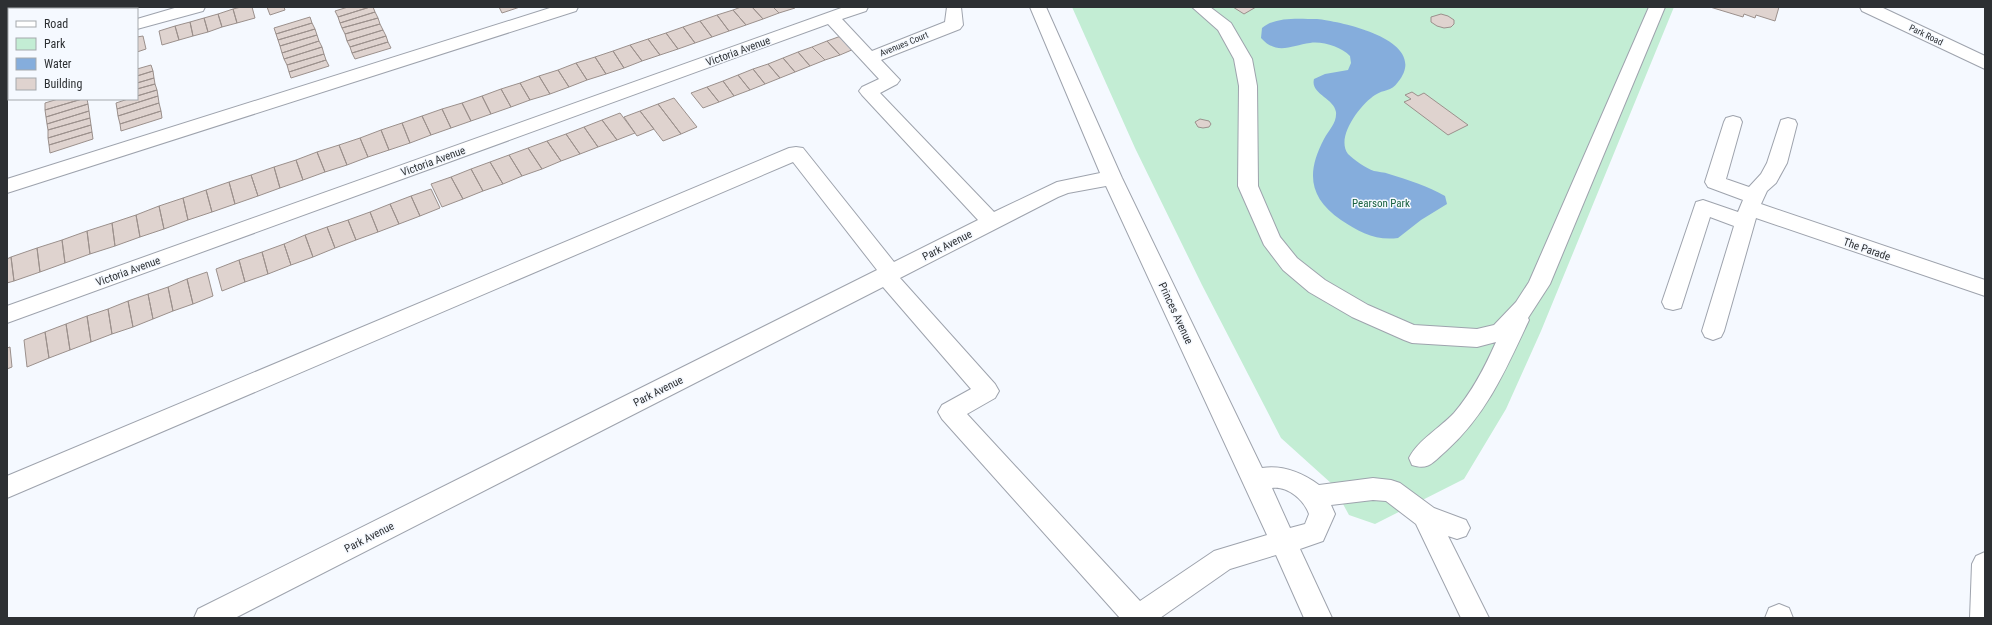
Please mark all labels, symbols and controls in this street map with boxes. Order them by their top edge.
legend [8,8,138,100]
text: Road [44,17,68,31]
street label: Park Road [1908,23,1944,47]
street label: Avenues Court [878,30,930,58]
street label: Victoria Avenue [704,34,772,69]
text: Park [44,37,66,51]
text: Water [44,57,72,71]
text: Building [44,77,82,91]
street label: Victoria Avenue [399,144,467,179]
park label: Pearson Park [1352,197,1410,210]
street label: Park Avenue [920,227,974,263]
street label: The Parade [1842,235,1892,264]
street label: Victoria Avenue [94,254,162,289]
street label: Princes Avenue [1156,280,1196,346]
street label: Park Avenue [631,373,685,409]
street label: Park Avenue [342,519,396,555]

